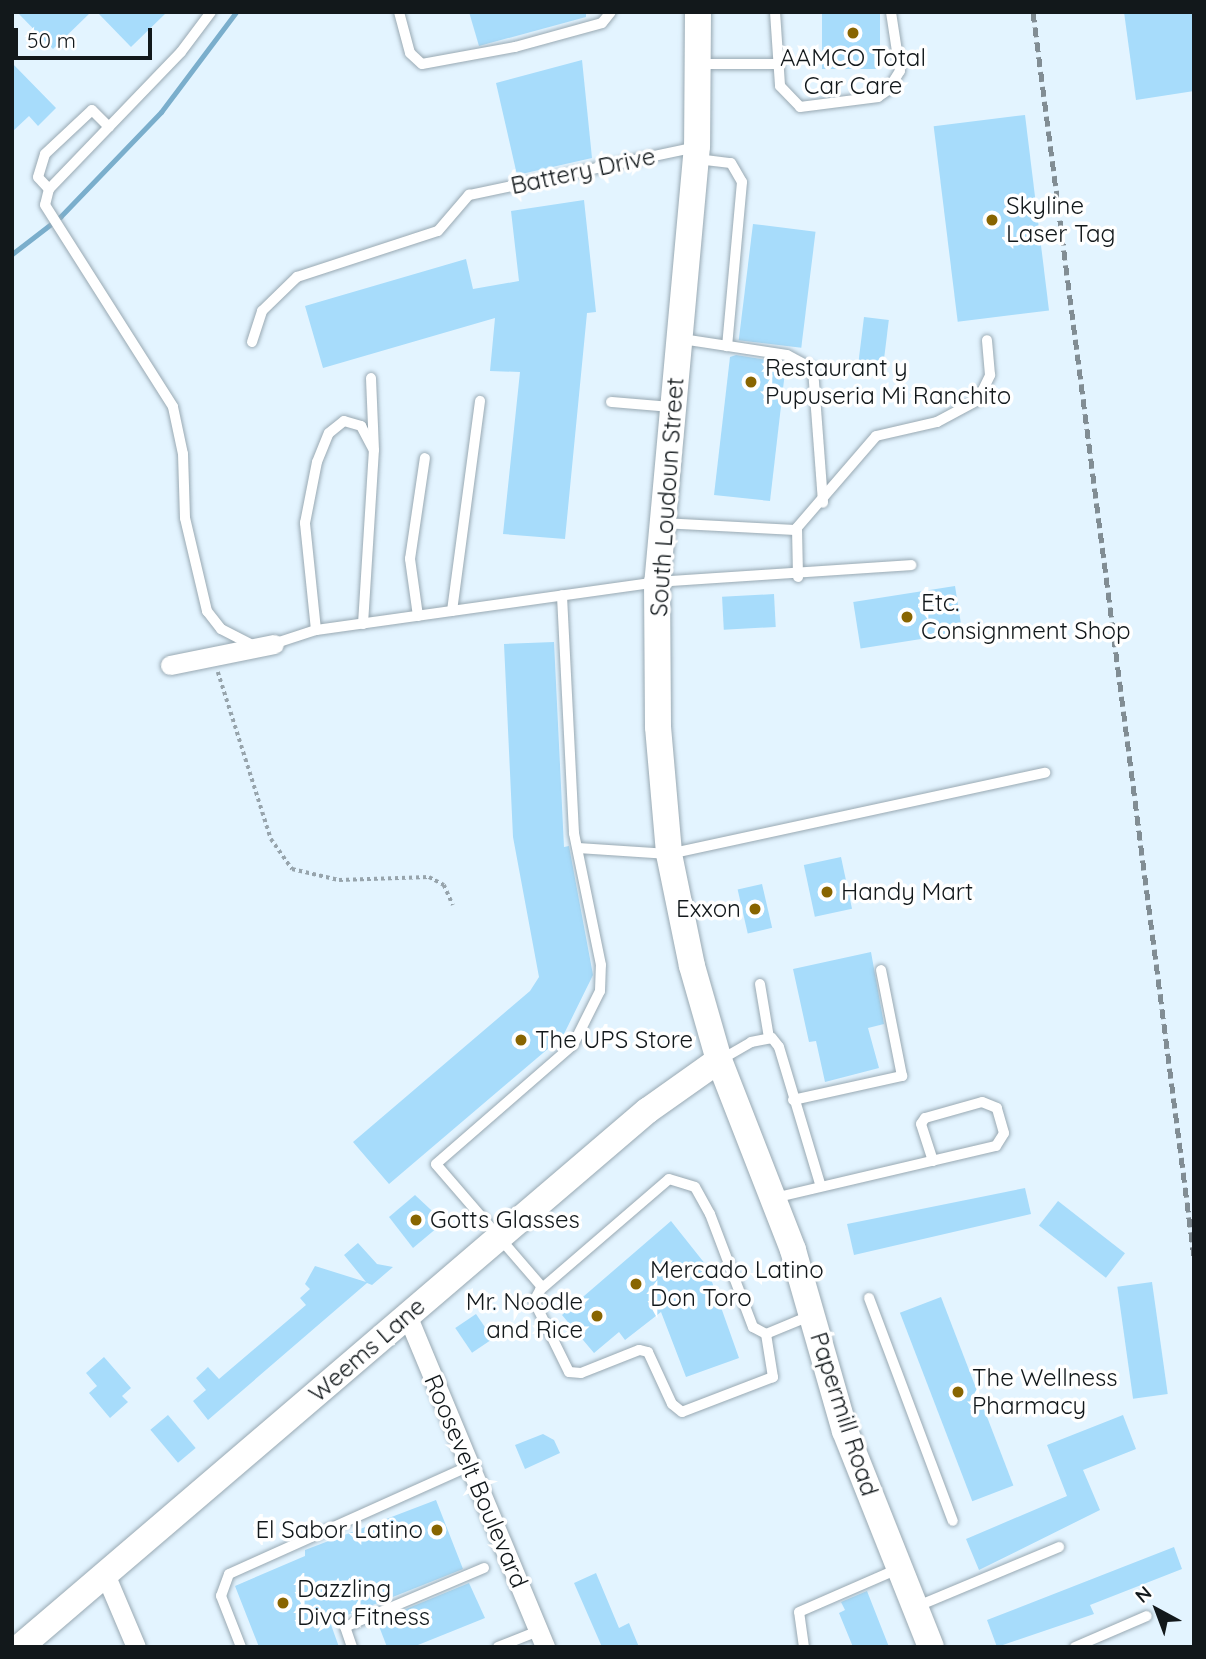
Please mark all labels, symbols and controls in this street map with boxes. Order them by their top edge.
scale bar [18,14,156,58]
marker: AAMCO Total Car Care [845,25,861,41]
text: 50 m [27,27,76,53]
place label: AAMCO Total Car Care [780,44,926,100]
street label: Battery Drive [508,142,658,200]
place label: Skyline Laser Tag [1006,192,1116,248]
marker: Skyline Laser Tag [984,212,1000,228]
place label: Restaurant y Pupuseria Mi Ranchito [765,354,1011,410]
marker: Restaurant y Pupuseria Mi Ranchito [743,374,759,390]
street label: South Loudoun Street [644,376,690,618]
place label: Etc. Consignment Shop [921,589,1130,645]
marker: Etc. Consignment Shop [899,609,915,625]
place label: Handy Mart [841,878,973,906]
marker: Handy Mart [819,884,835,900]
place label: Exxon [676,895,741,923]
marker: Exxon [747,901,763,917]
place label: The UPS Store [535,1026,693,1054]
marker: The UPS Store [513,1032,529,1048]
place label: Gotts Glasses [430,1206,580,1234]
marker: Gotts Glasses [408,1212,424,1228]
place label: Mercado Latino Don Toro [650,1256,824,1312]
marker: Mercado Latino Don Toro [628,1276,644,1292]
place label: Mr. Noodle and Rice [466,1288,583,1344]
street label: Weems Lane [303,1292,431,1408]
marker: Mr. Noodle and Rice [589,1308,605,1324]
street label: Papermill Road [804,1329,884,1499]
place label: The Wellness Pharmacy [972,1364,1118,1420]
street label: Roosevelt Boulevard [418,1370,534,1592]
marker: The Wellness Pharmacy [950,1384,966,1400]
place label: El Sabor Latino [255,1516,423,1544]
marker: El Sabor Latino [429,1522,445,1538]
place label: Dazzling Diva Fitness [297,1575,430,1631]
north arrow [1122,1575,1192,1645]
text: N [1130,1581,1156,1608]
marker: Dazzling Diva Fitness [275,1595,291,1611]

